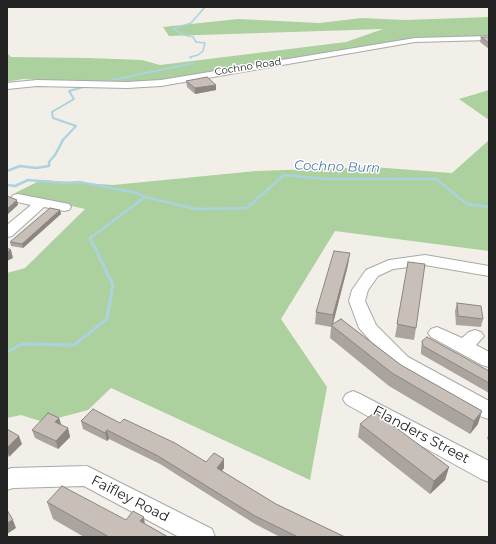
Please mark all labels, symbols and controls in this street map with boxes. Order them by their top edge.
street label: Cochno Road [214,56,282,78]
water label: Cochno Burn [294,158,380,176]
street label: Flanders Street [370,403,472,467]
street label: Faifley Road [88,472,172,526]

